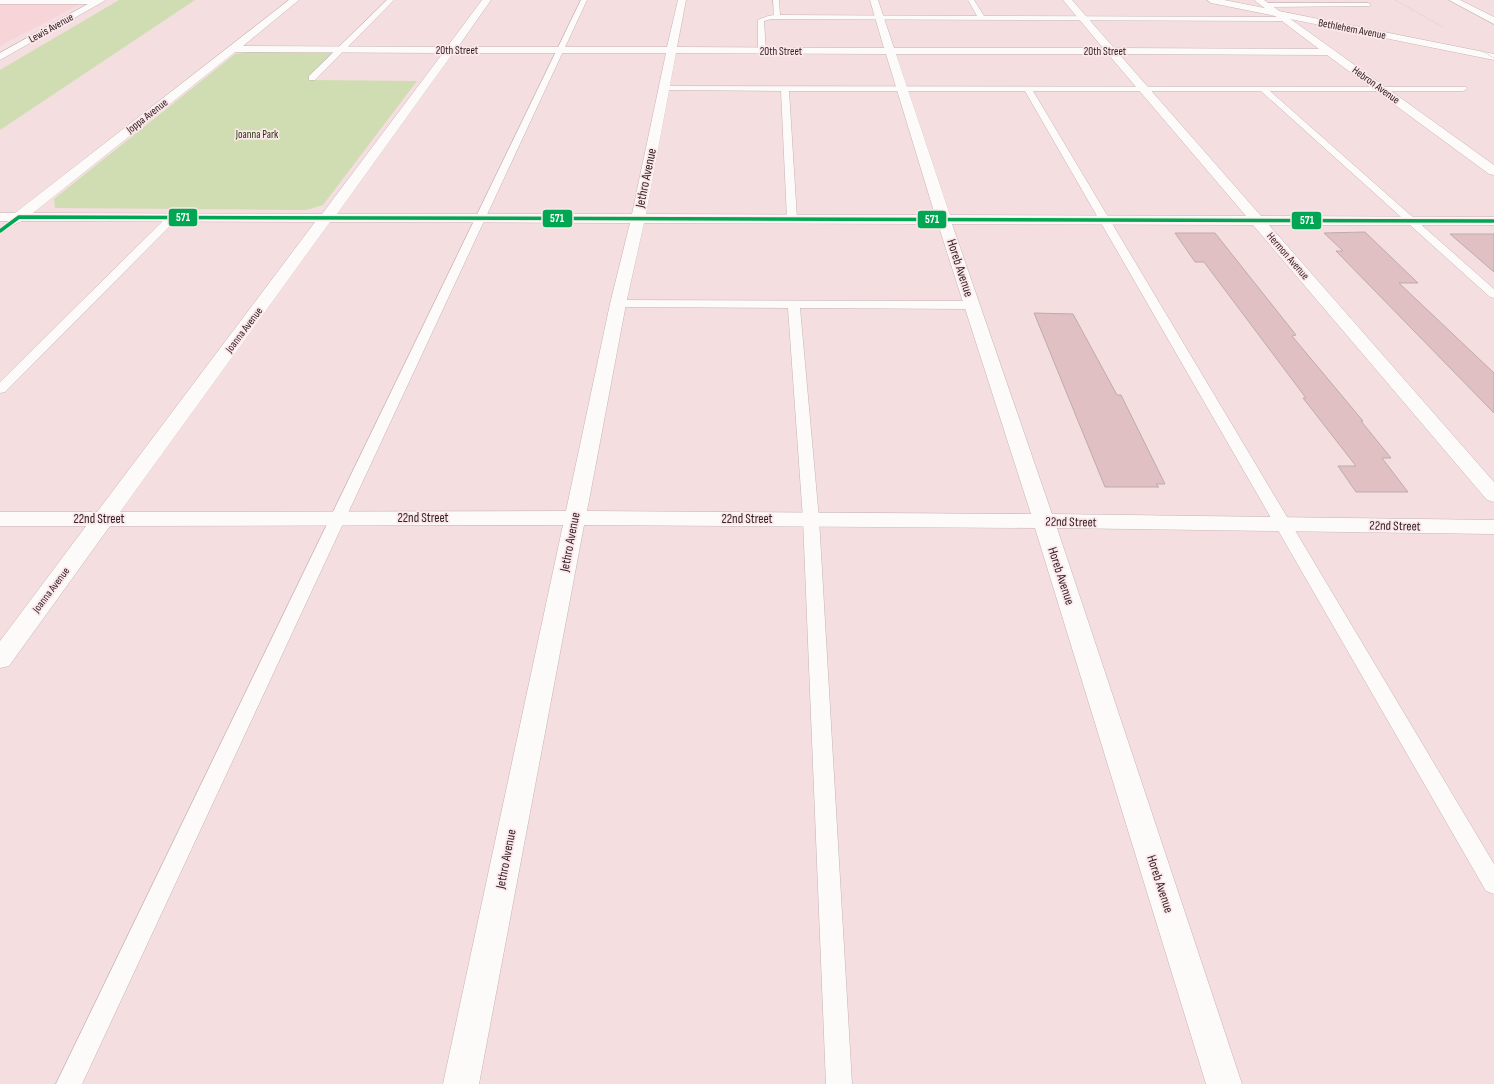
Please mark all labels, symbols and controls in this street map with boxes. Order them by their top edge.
street label: Lewis Avenue [26,10,76,46]
street label: Bethlehem Avenue [1317,16,1387,42]
street label: 20th Street [436,44,479,57]
street label: 20th Street [760,45,803,58]
street label: 20th Street [1084,45,1127,58]
street label: Hebron Avenue [1350,63,1402,107]
street label: Joppa Avenue [123,96,170,137]
park label: Joanna Park [235,128,279,141]
street label: Jethro Avenue [632,147,660,210]
line badge: 571 [168,208,198,227]
line badge: 571 [542,209,573,228]
line badge: 571 [917,210,947,229]
text: 571 [176,211,191,224]
line badge: 571 [1291,211,1322,230]
text: 571 [550,212,565,225]
text: 571 [925,213,940,226]
text: 571 [1300,214,1315,227]
street label: Hermon Avenue [1264,230,1312,282]
street label: Horeb Avenue [943,237,977,299]
street label: Joanna Avenue [222,305,265,356]
street label: 22nd Street [397,510,449,526]
street label: 22nd Street [73,511,125,527]
street label: Jethro Avenue [556,511,584,574]
street label: 22nd Street [721,511,773,527]
street label: 22nd Street [1045,514,1097,530]
street label: 22nd Street [1369,518,1421,534]
street label: Horeb Avenue [1044,545,1078,607]
street label: Joanna Avenue [29,565,72,616]
street label: Jethro Avenue [492,828,520,891]
street label: Horeb Avenue [1143,853,1177,915]

